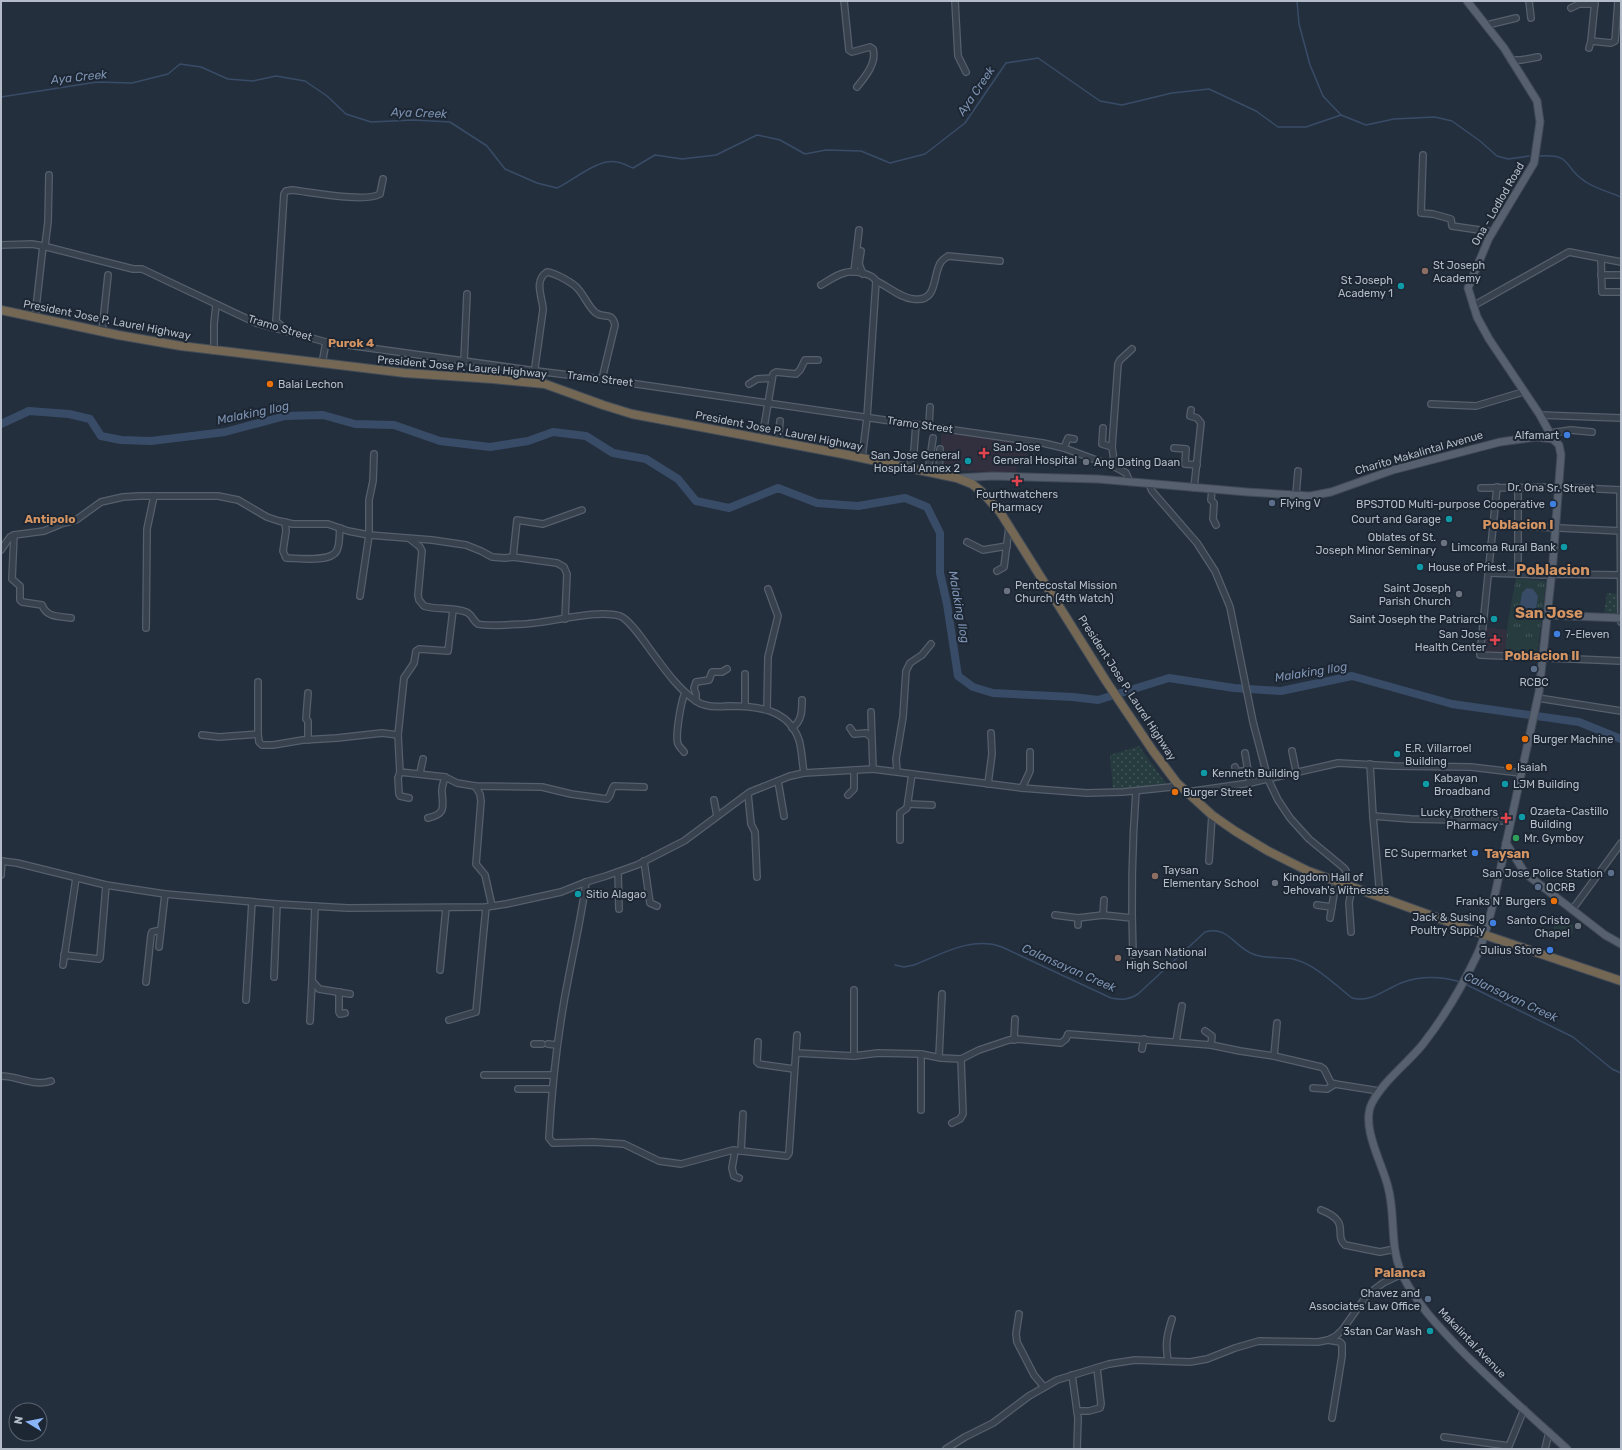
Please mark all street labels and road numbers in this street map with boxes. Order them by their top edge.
street label: Ona - Lodlod Road [1469,160,1527,248]
street label: President Jose P. Laurel Highway [22,297,192,343]
street label: Tramo Street [246,312,314,344]
street label: President Jose P. Laurel Highway [377,353,547,381]
street label: Tramo Street [566,369,634,390]
street label: President Jose P. Laurel Highway [694,408,864,454]
street label: Tramo Street [886,414,954,436]
street label: Charito Makalintal Avenue [1353,428,1485,478]
street label: Dr. Ona Sr. Street [1507,481,1595,495]
street label: President Jose P. Laurel Highway [1075,613,1179,763]
street label: Makalintal Avenue [1435,1305,1509,1381]

